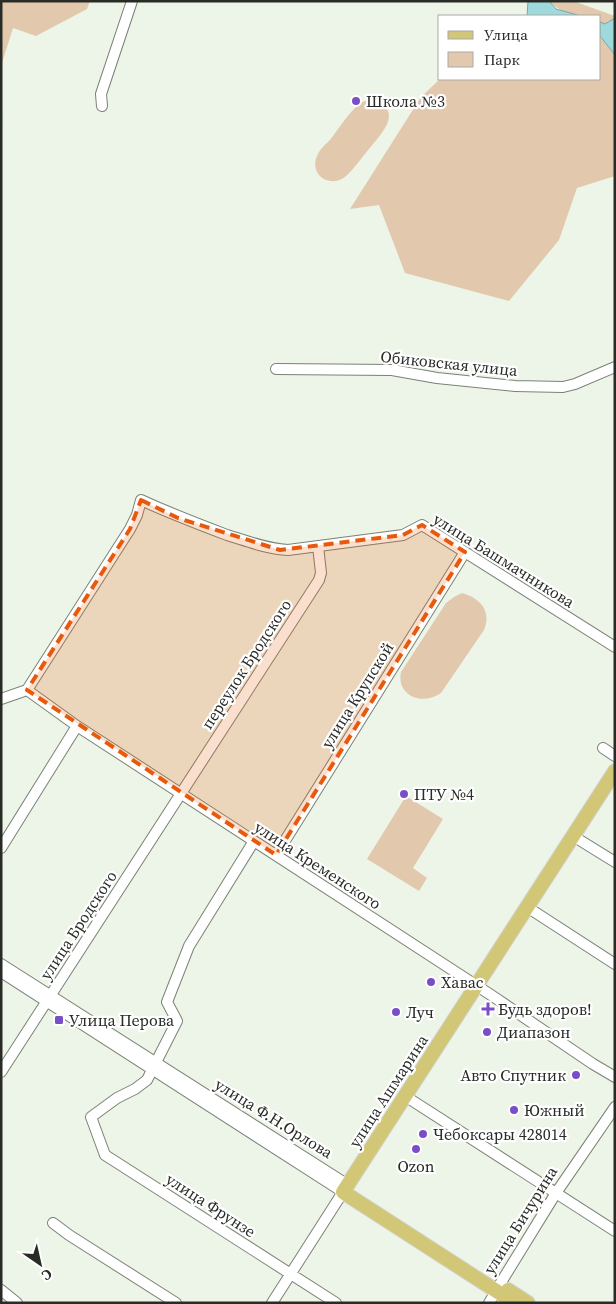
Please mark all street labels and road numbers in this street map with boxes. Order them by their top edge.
street label: Обиковская улица [379,345,519,381]
street label: улица Башмачникова [429,507,580,613]
street label: переулок Бродского [196,595,296,733]
street label: улица Крупской [316,638,398,752]
street label: улица Кременского [250,816,386,914]
street label: улица Бродского [34,866,122,984]
street label: улица Ашмарина [343,1029,433,1152]
street label: улица Ф.Н.Орлова [211,1073,338,1164]
street label: улица Бичурина [478,1161,563,1278]
street label: улица Фрунзе [162,1168,260,1242]

